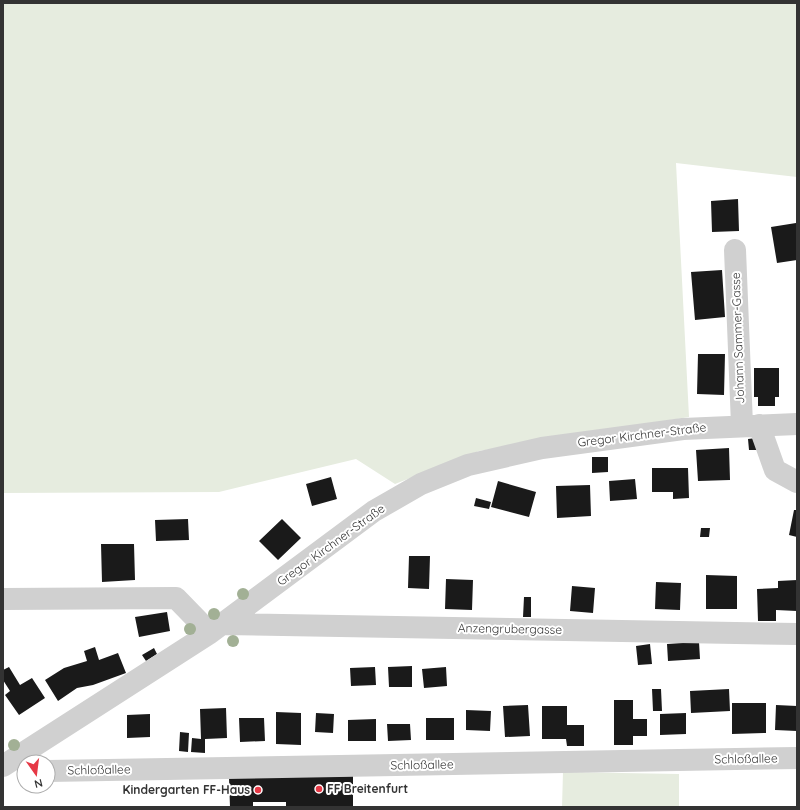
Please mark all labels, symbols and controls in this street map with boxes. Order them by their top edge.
street label: Johann Sammer-Gasse [728,272,747,404]
street label: Gregor Kirchner-Straße [577,419,707,450]
street label: Gregor Kirchner-Straße [274,500,388,589]
street label: Anzengrubergasse [458,620,562,637]
street label: Schloßallee [714,750,778,767]
north arrow [16,754,56,794]
street label: Schloßallee [390,756,454,773]
street label: Schloßallee [67,761,131,778]
text: N [33,776,44,791]
place label: FF Breitenfurt [327,781,408,796]
place label: Kindergarten FF-Haus [123,782,250,797]
marker: FF Breitenfurt [314,784,324,794]
marker: Kindergarten FF-Haus [253,785,263,795]

